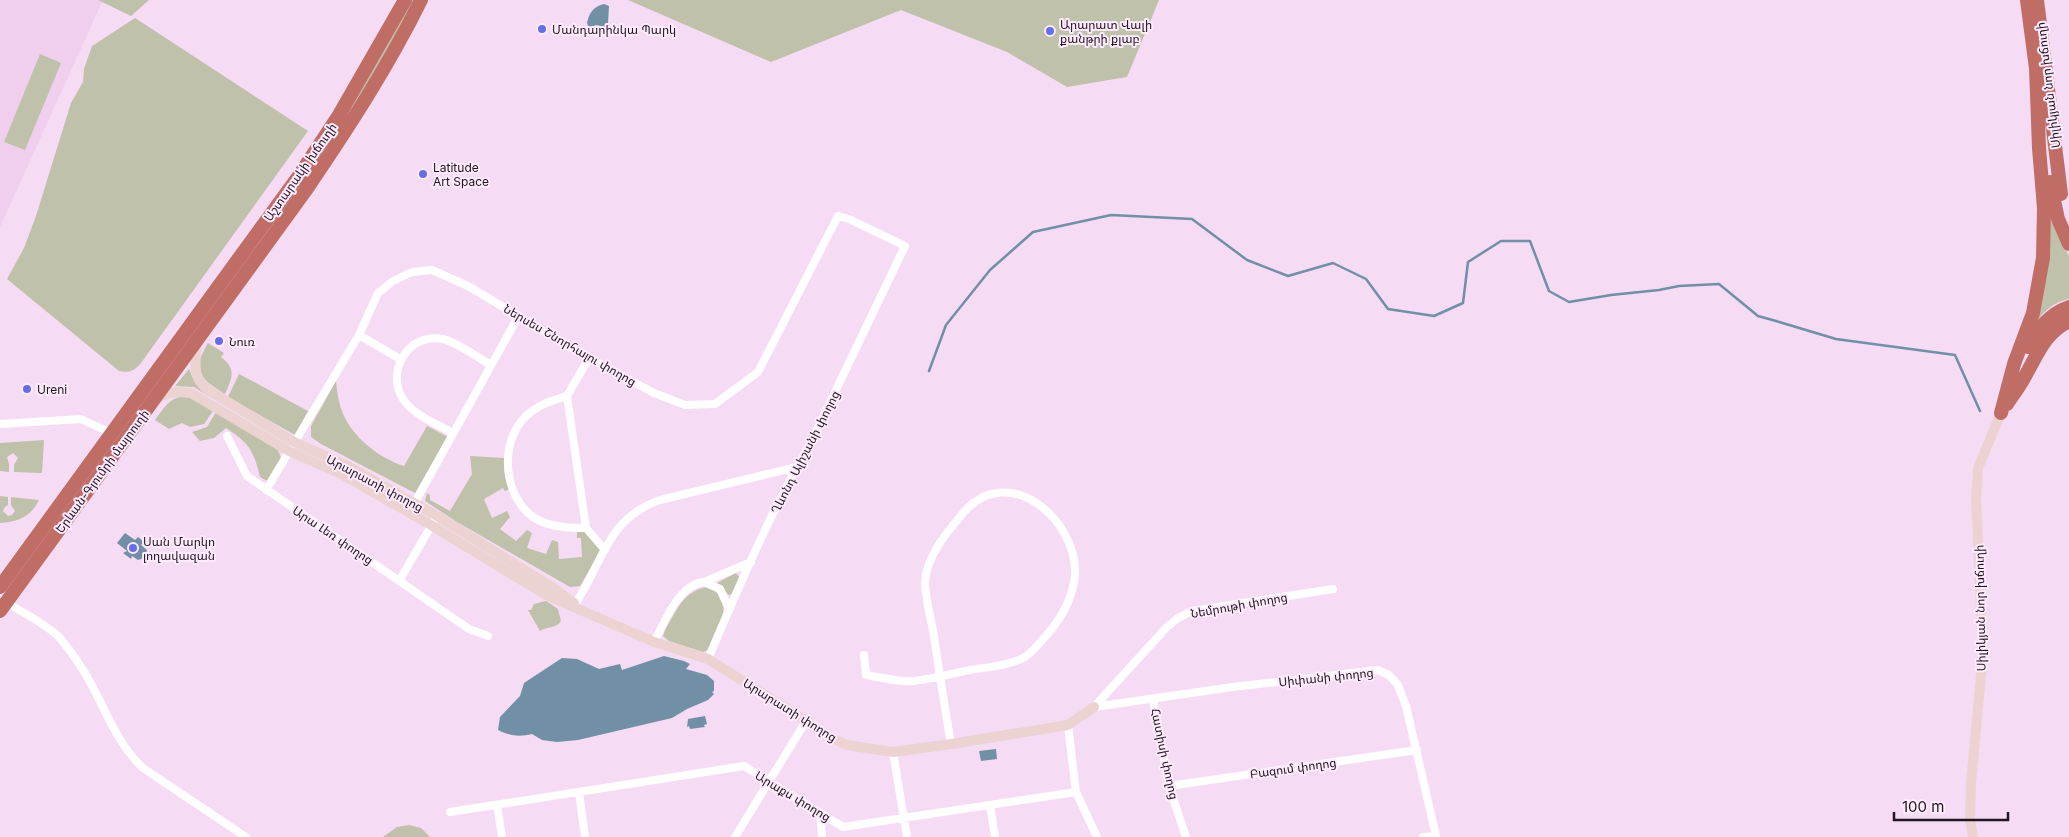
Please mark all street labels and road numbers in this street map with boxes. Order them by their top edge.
street label: Սիլիկյան նոր խճուղի [2033,21,2063,149]
street label: Աշտարակի խճուղի [260,120,340,224]
street label: Ներսես Շնորհալու փողոց [501,301,639,389]
street label: Ղևոնդ Ալիշանի փողոց [767,388,843,516]
street label: Երևան-Գյումրի մայրուղի [52,406,152,536]
street label: Արարատի փողոց [324,451,426,515]
street label: Արա Լեռ փողոց [290,502,376,568]
street label: Սիլիկյան նոր խճուղի [1971,544,1989,672]
street label: Նեմրութի փողոց [1189,589,1289,621]
street label: Սիփանի փողոց [1278,665,1374,689]
street label: Արարատի փողոց [740,675,840,745]
street label: Հատիսի փողոց [1148,707,1182,801]
street label: Բազում փողոց [1249,754,1337,782]
street label: Արաքս փողոց [753,768,833,824]

